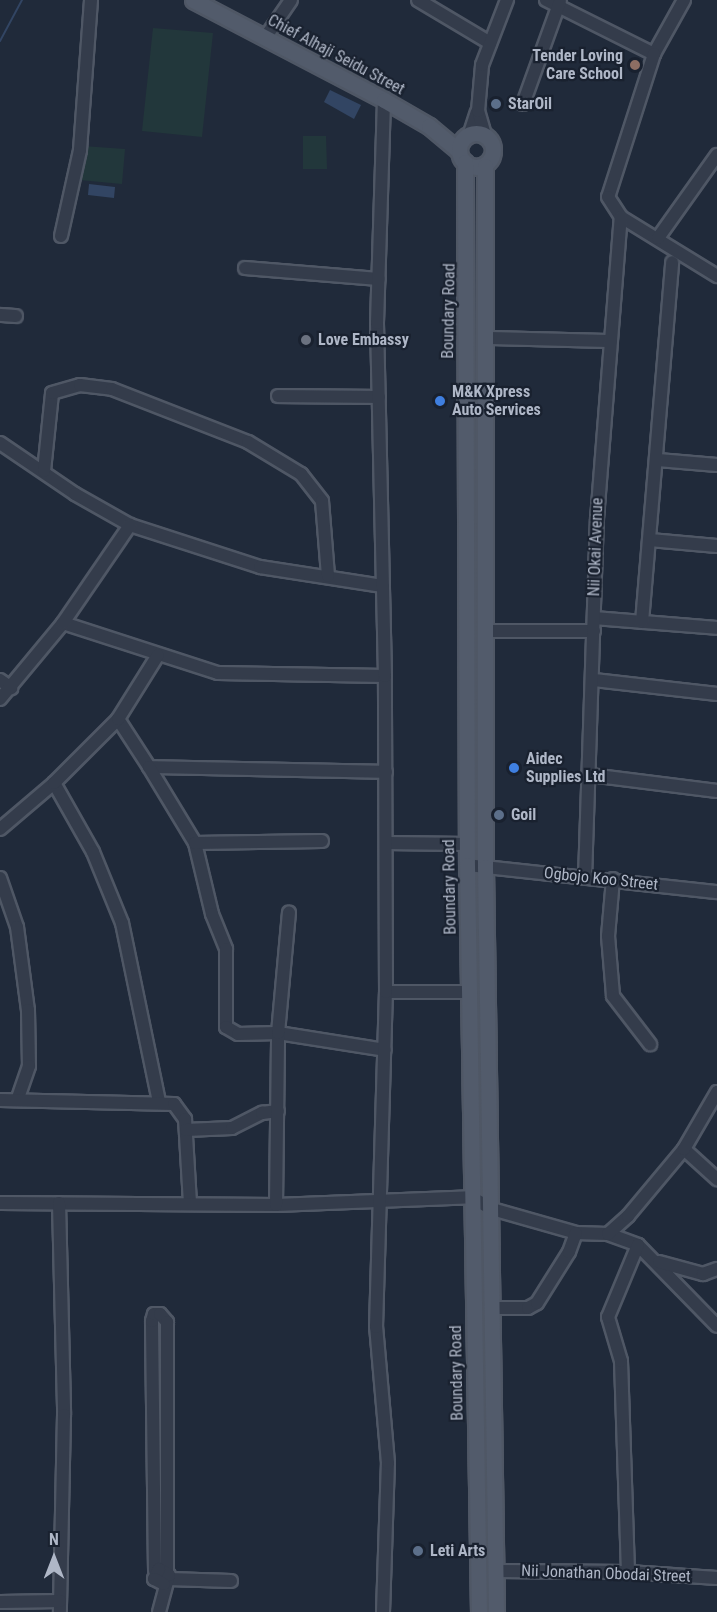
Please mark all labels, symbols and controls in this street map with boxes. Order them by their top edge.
street label: Chief Alhaji Seidu Street [264,11,408,99]
place label: Tender Loving Care School [532,46,623,84]
marker: Tender Loving Care School [628,58,642,72]
place label: StarOil [508,94,552,114]
marker: StarOil [489,97,503,111]
street label: Boundary Road [439,263,459,359]
place label: Love Embassy [318,330,409,350]
marker: Love Embassy [299,333,313,347]
place label: M&K Xpress Auto Services [452,382,541,420]
marker: M&K Xpress Auto Services [433,394,447,408]
street label: Nii Okai Avenue [585,497,607,597]
place label: Aidec Supplies Ltd [526,749,606,787]
marker: Aidec Supplies Ltd [507,761,521,775]
place label: Goil [511,805,536,825]
marker: Goil [492,808,506,822]
street label: Boundary Road [440,839,460,935]
street label: Ogbojo Koo Street [543,863,659,895]
street label: Boundary Road [447,1325,467,1421]
north arrow [24,1528,84,1588]
text: N [49,1530,59,1549]
place label: Leti Arts [430,1541,485,1561]
marker: Leti Arts [411,1544,425,1558]
street label: Nii Jonathan Obodai Street [521,1561,691,1587]

